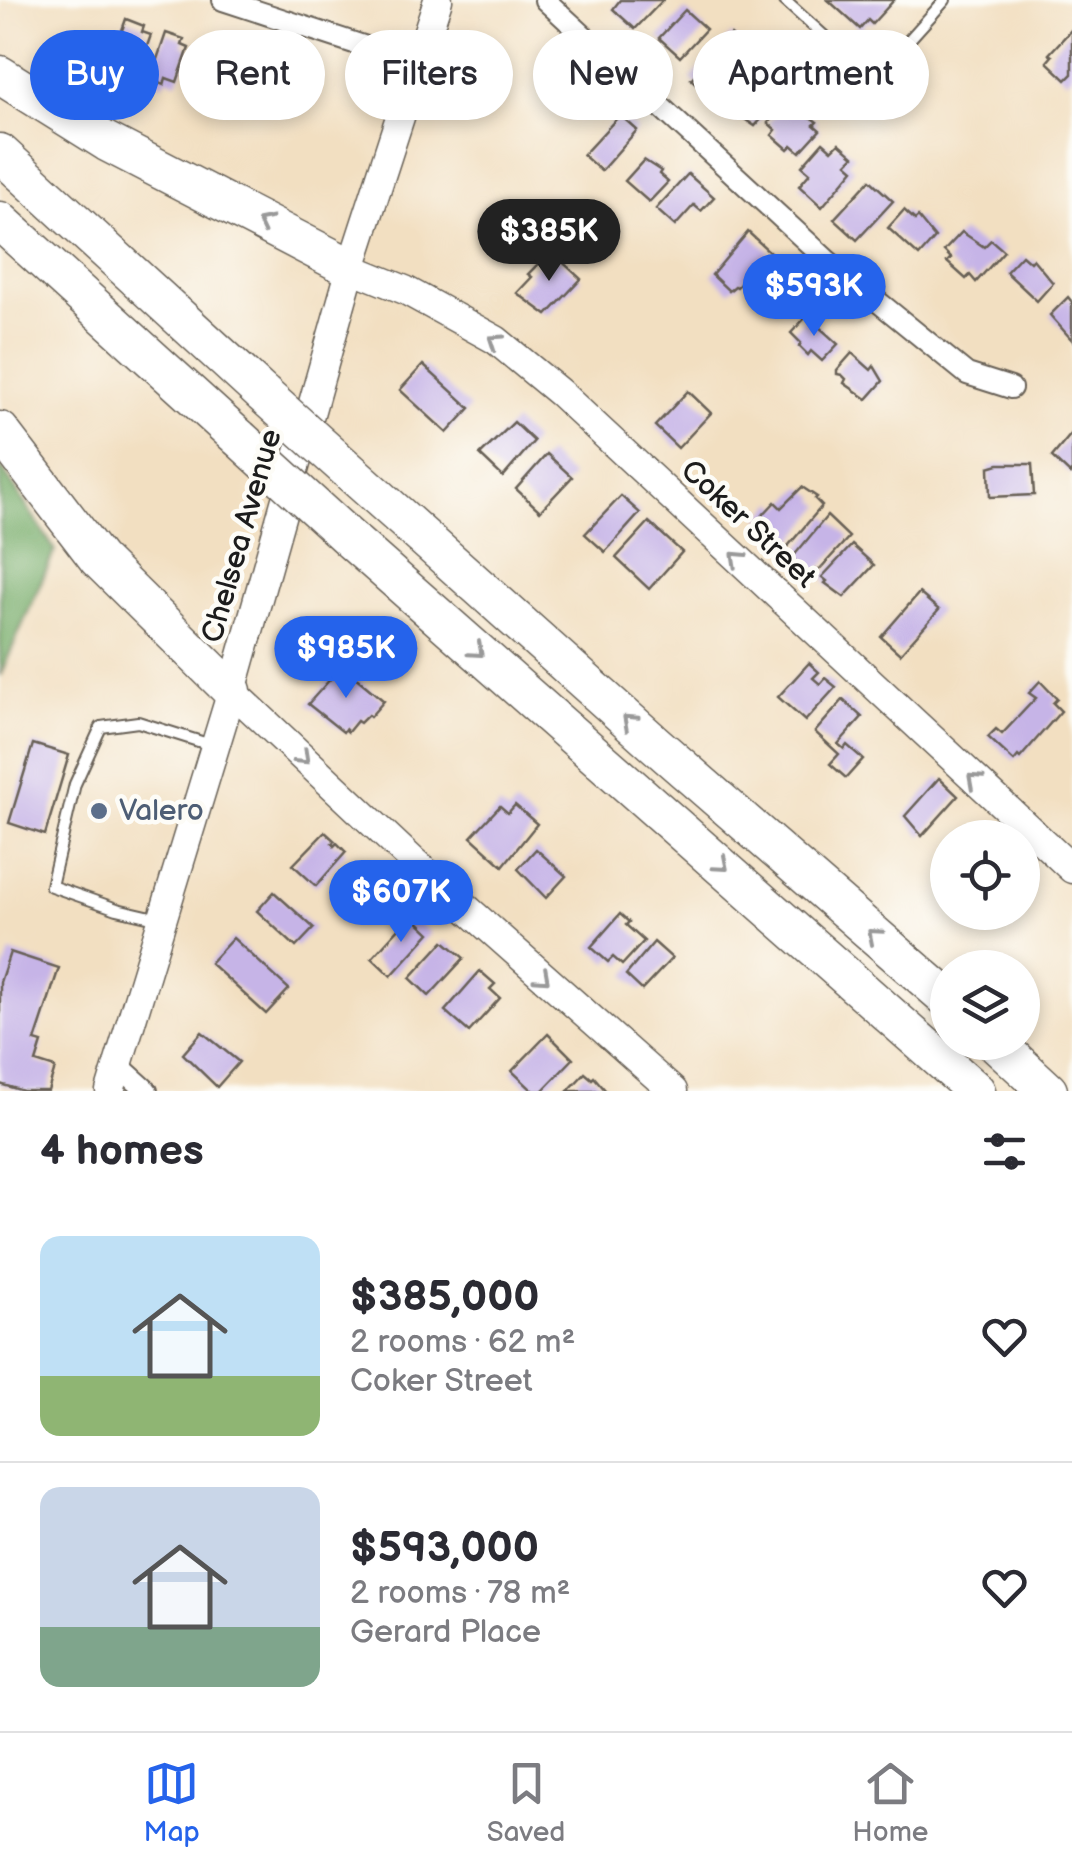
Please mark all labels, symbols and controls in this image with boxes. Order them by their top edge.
chip: Buy [30,30,159,120]
chip: Rent [179,30,325,120]
chip: Filters [345,30,513,120]
chip: New [533,30,673,120]
chip: Apartment [693,30,929,120]
pin: $385K [479,199,619,284]
text: $385K [499,212,599,251]
one-way arrow [257,216,275,235]
pin: $593K [744,254,884,339]
text: $593K [765,267,863,306]
one-way arrow [487,335,505,354]
street label: Chelsea Avenue [194,425,290,647]
street label: Coker Street [673,453,823,595]
one-way arrow [730,552,749,570]
pin: $985K [276,616,416,701]
text: $985K [296,629,396,668]
one-way arrow [465,639,484,657]
one-way arrow [622,715,641,733]
one-way arrow [291,746,309,764]
one-way arrow [967,774,986,792]
place label: Valero [119,793,204,829]
marker: Valero [88,800,110,822]
map controls [930,820,1040,1060]
button: locate [930,820,1040,930]
one-way arrow [710,853,728,871]
pin: $607K [331,860,471,945]
text: $607K [351,873,451,912]
one-way arrow [867,928,886,946]
button: layers [930,950,1040,1060]
one-way arrow [531,965,550,983]
icon: filters [977,1124,1032,1179]
text: 4 homes [40,1126,204,1177]
text: $385,000 [350,1272,540,1323]
icon: home [120,1276,240,1396]
icon: heart [977,1309,1032,1364]
text: 2 rooms · 62 m² [350,1323,575,1362]
text: Coker Street [350,1362,532,1401]
text: $593,000 [350,1523,539,1574]
icon: home [120,1527,240,1647]
icon: heart [977,1560,1032,1615]
text: 2 rooms · 78 m² [350,1574,570,1613]
text: Gerard Place [350,1613,541,1652]
tab: Map [144,1756,200,1849]
tab: Saved [487,1756,565,1849]
tab: Home [852,1756,928,1849]

